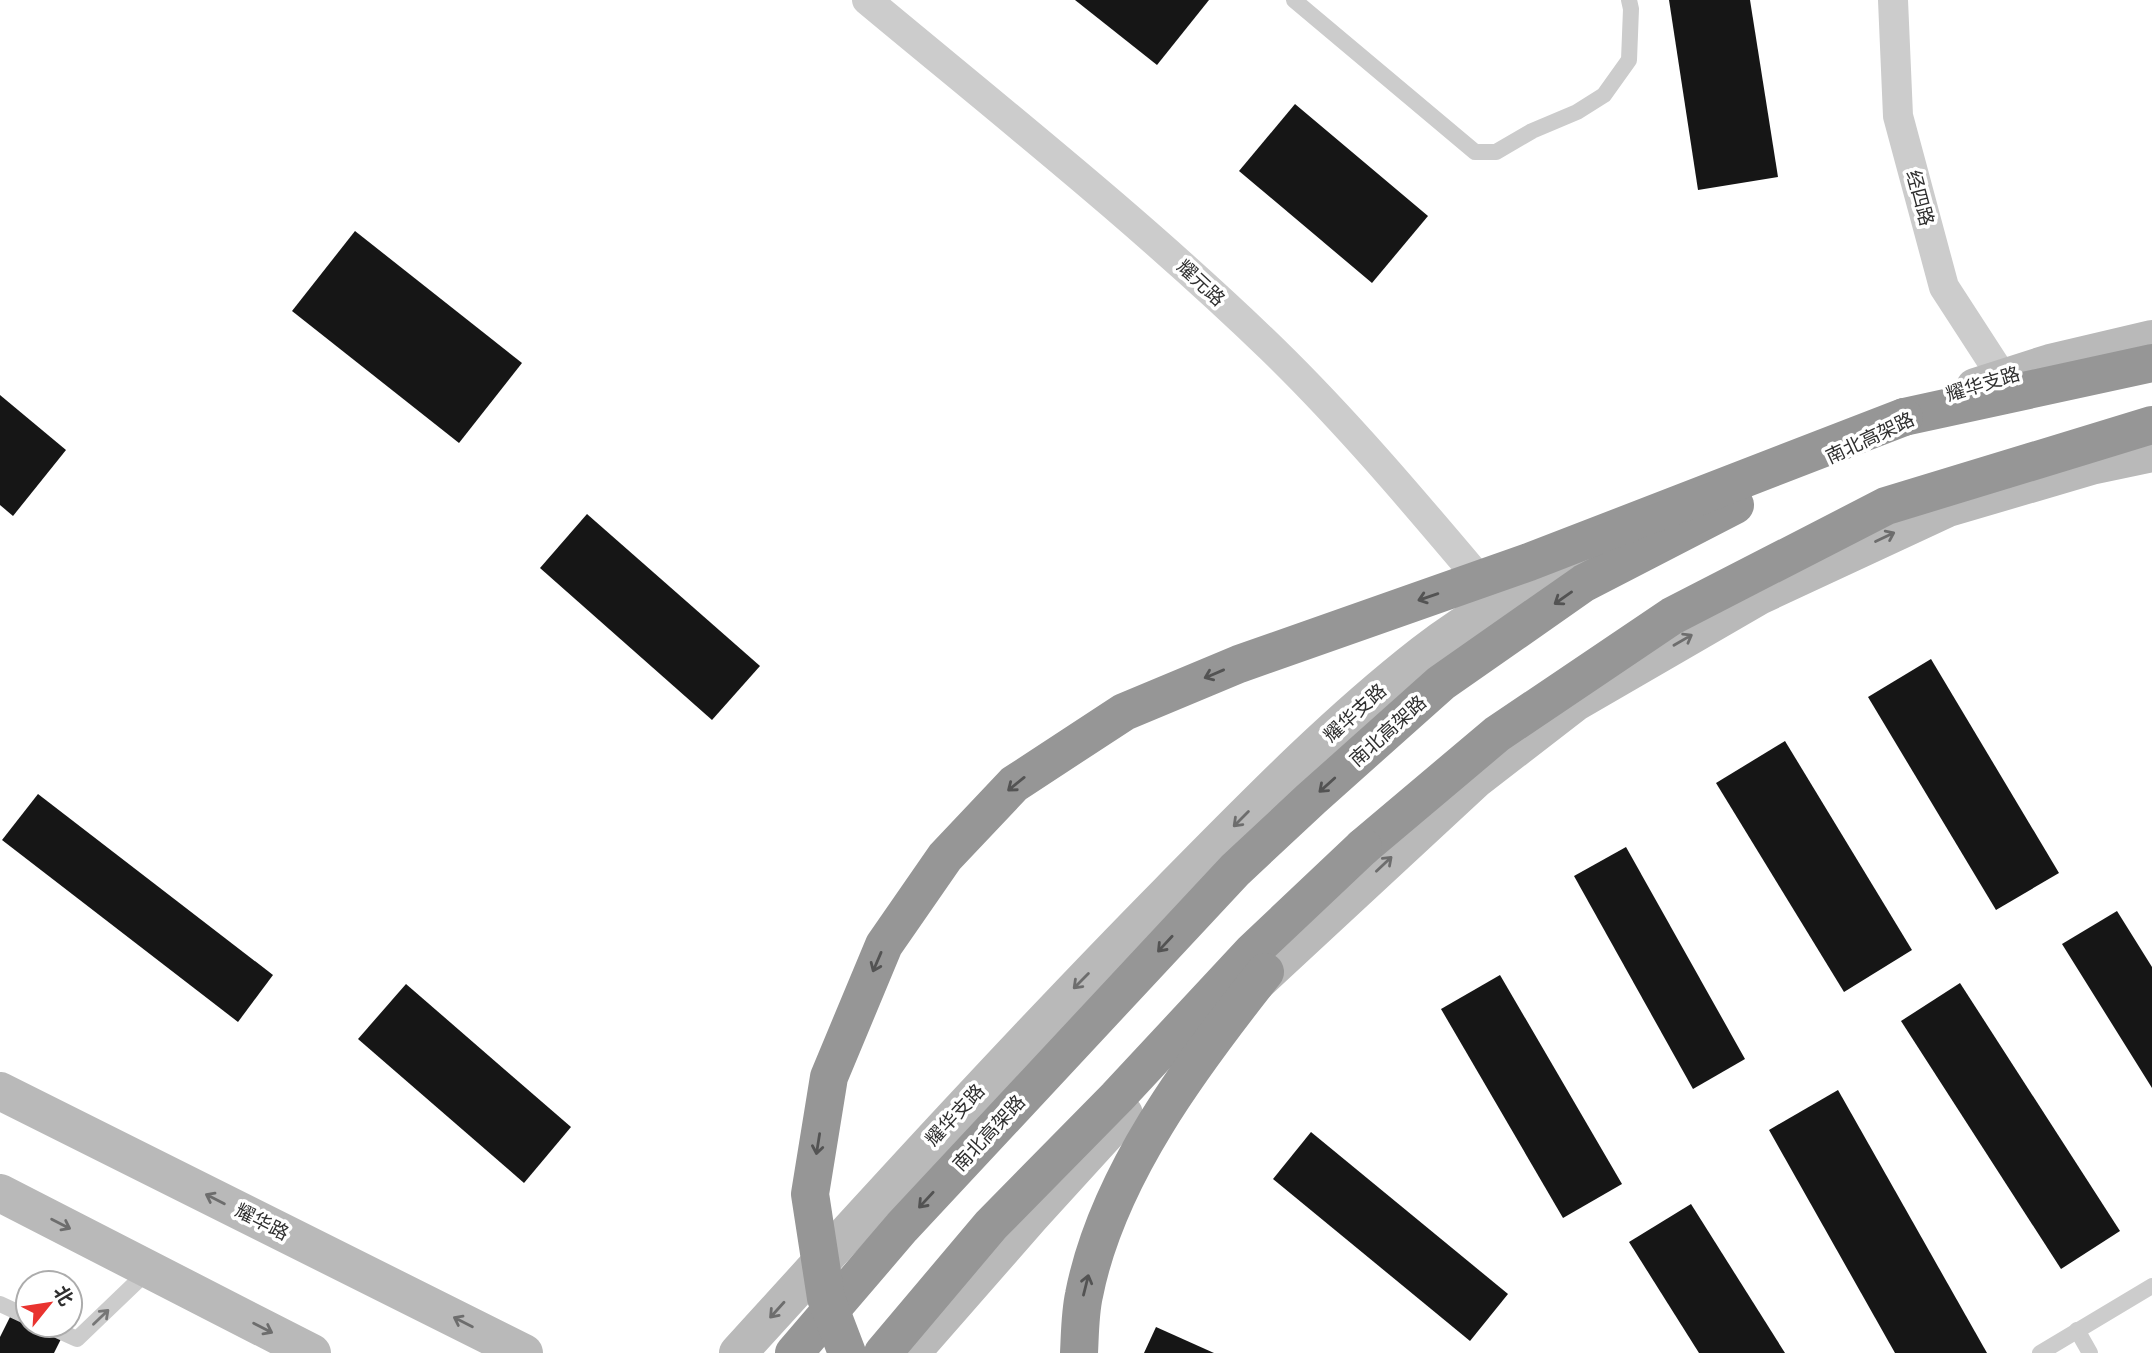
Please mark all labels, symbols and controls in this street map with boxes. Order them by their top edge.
street label: 经四路 [1902,168,1938,228]
street label: 耀元路 [1173,256,1229,310]
street label: 耀华支路 [1944,363,2022,405]
street label: 南北高架路 [1823,408,1917,468]
one-way arrow [1874,530,1895,544]
one-way arrow [1417,591,1439,604]
one-way arrow [1554,591,1573,605]
one-way arrow [1672,633,1692,647]
one-way arrow [1204,669,1225,682]
street label: 耀华支路 [1320,680,1390,746]
street label: 南北高架路 [1346,691,1430,771]
one-way arrow [1008,777,1026,792]
one-way arrow [1318,777,1336,793]
one-way arrow [1232,810,1249,827]
one-way arrow [1375,856,1393,872]
one-way arrow [1157,935,1174,952]
one-way arrow [870,951,883,972]
one-way arrow [1073,972,1090,989]
street label: 耀华支路 [921,1080,989,1150]
street label: 南北高架路 [949,1091,1029,1175]
one-way arrow [811,1133,824,1155]
one-way arrow [206,1191,226,1205]
one-way arrow [918,1191,935,1208]
street label: 耀华路 [232,1200,292,1244]
one-way arrow [50,1218,71,1232]
north arrow [14,1269,84,1339]
one-way arrow [1080,1274,1093,1297]
text: 北 [49,1282,77,1309]
one-way arrow [769,1301,785,1319]
one-way arrow [92,1308,109,1325]
one-way arrow [453,1315,474,1329]
one-way arrow [252,1322,273,1335]

